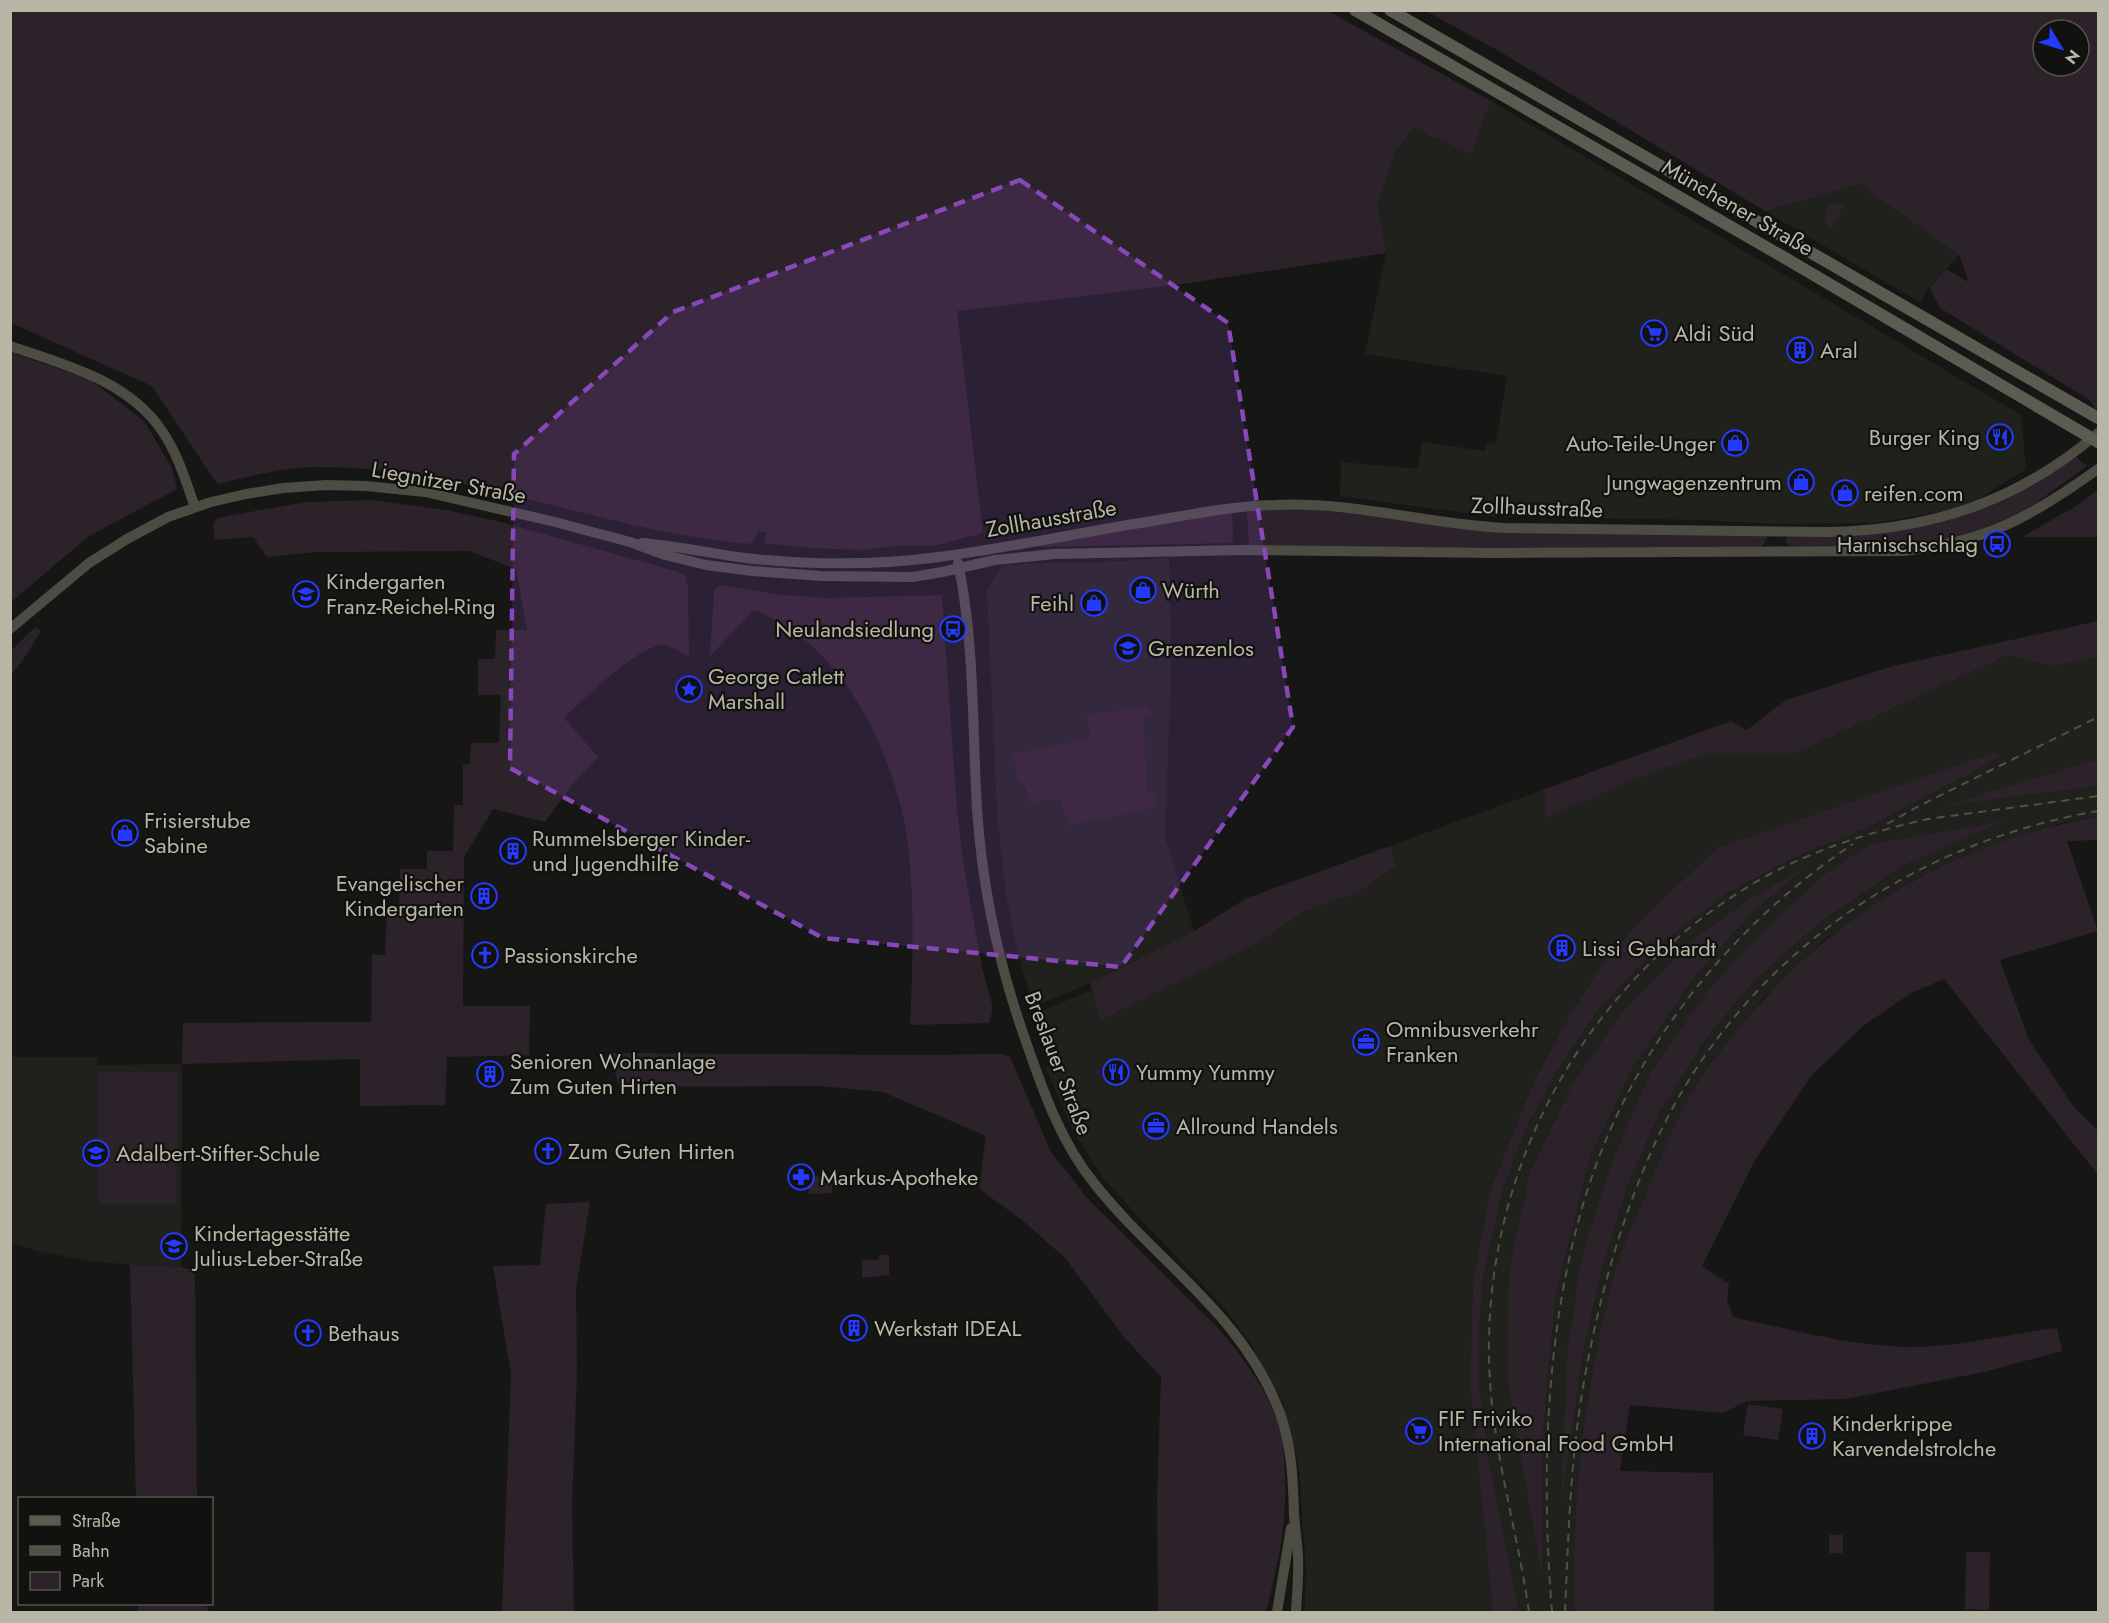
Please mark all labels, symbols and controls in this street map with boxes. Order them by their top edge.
north arrow [2031,18,2091,78]
text: N [2059,45,2085,69]
street label: Münchener Straße [1656,150,1820,264]
place label: Aldi Süd [1674,317,1755,349]
supermarket icon: Aldi Süd [1639,318,1669,348]
place label: Aral [1820,334,1858,366]
building icon: Aral [1785,335,1815,365]
place label: Burger King [1869,421,1980,453]
restaurant icon: Burger King [1985,422,2015,452]
place label: Auto-Teile-Unger [1566,427,1716,459]
shop icon: Auto-Teile-Unger [1720,428,1750,458]
street label: Liegnitzer Straße [369,453,529,511]
place label: Jungwagenzentrum [1603,466,1782,498]
shop icon: Jungwagenzentrum [1786,467,1816,497]
place label: reifen.com [1864,477,1964,509]
shop icon: reifen.com [1830,478,1860,508]
street label: Zollhausstraße [1470,489,1604,525]
street label: Zollhausstraße [983,491,1119,545]
place label: Harnischschlag [1837,528,1978,560]
bus stop icon: Harnischschlag [1982,529,2012,559]
place label: Kindergarten Franz-Reichel-Ring [326,565,496,622]
place label: Würth [1162,574,1220,606]
shop icon: Würth [1128,575,1158,605]
school or university icon: Kindergarten Franz-Reichel-Ring [291,579,321,609]
place label: Feihl [1030,587,1074,619]
shop icon: Feihl [1079,588,1109,618]
place label: Neulandsiedlung [775,613,934,645]
bus stop icon: Neulandsiedlung [938,614,968,644]
place label: Grenzenlos [1148,632,1254,664]
school or university icon: Grenzenlos [1113,633,1143,663]
place label: George Catlett Marshall [708,660,845,717]
place icon: George Catlett Marshall [674,674,704,704]
place label: Frisierstube Sabine [144,804,251,861]
shop icon: Frisierstube Sabine [110,818,140,848]
place label: Rummelsberger Kinder- und Jugendhilfe [532,822,751,879]
building icon: Rummelsberger Kinder- und Jugendhilfe [498,836,528,866]
place label: Evangelischer Kindergarten [336,867,464,924]
building icon: Evangelischer Kindergarten [469,881,499,911]
place label: Lissi Gebhardt [1582,932,1717,964]
building icon: Lissi Gebhardt [1547,933,1577,963]
place label: Passionskirche [504,939,638,971]
church icon: Passionskirche [470,940,500,970]
street label: Breslauer Straße [1017,987,1101,1139]
place label: Omnibusverkehr Franken [1386,1013,1539,1070]
office icon: Omnibusverkehr Franken [1351,1027,1381,1057]
place label: Senioren Wohnanlage Zum Guten Hirten [510,1045,716,1102]
place label: Yummy Yummy [1136,1056,1275,1088]
restaurant icon: Yummy Yummy [1101,1057,1131,1087]
building icon: Senioren Wohnanlage Zum Guten Hirten [475,1059,505,1089]
place label: Allround Handels [1176,1110,1338,1142]
office icon: Allround Handels [1141,1111,1171,1141]
place label: Zum Guten Hirten [568,1135,735,1167]
church icon: Zum Guten Hirten [533,1136,563,1166]
place label: Adalbert-Stifter-Schule [116,1137,320,1169]
school or university icon: Adalbert-Stifter-Schule [81,1138,111,1168]
place label: Markus-Apotheke [820,1161,978,1193]
pharmacy icon: Markus-Apotheke [786,1162,816,1192]
place label: Kindertagesstätte Julius-Leber-Straße [191,1217,363,1274]
school or university icon: Kindertagesstätte Julius-Leber-Straße [159,1231,189,1261]
place label: Werkstatt IDEAL [874,1312,1021,1344]
building icon: Werkstatt IDEAL [839,1313,869,1343]
place label: Bethaus [328,1317,400,1349]
church icon: Bethaus [293,1318,323,1348]
place label: FIF Friviko International Food GmbH [1438,1402,1674,1459]
place label: Kinderkrippe Karvendelstrolche [1832,1407,1996,1464]
supermarket icon: FIF Friviko International Food GmbH [1404,1416,1434,1446]
building icon: Kinderkrippe Karvendelstrolche [1797,1421,1827,1451]
legend [18,1497,213,1605]
text: Straße [72,1508,120,1534]
text: Bahn [72,1538,110,1564]
text: Park [72,1568,104,1594]

